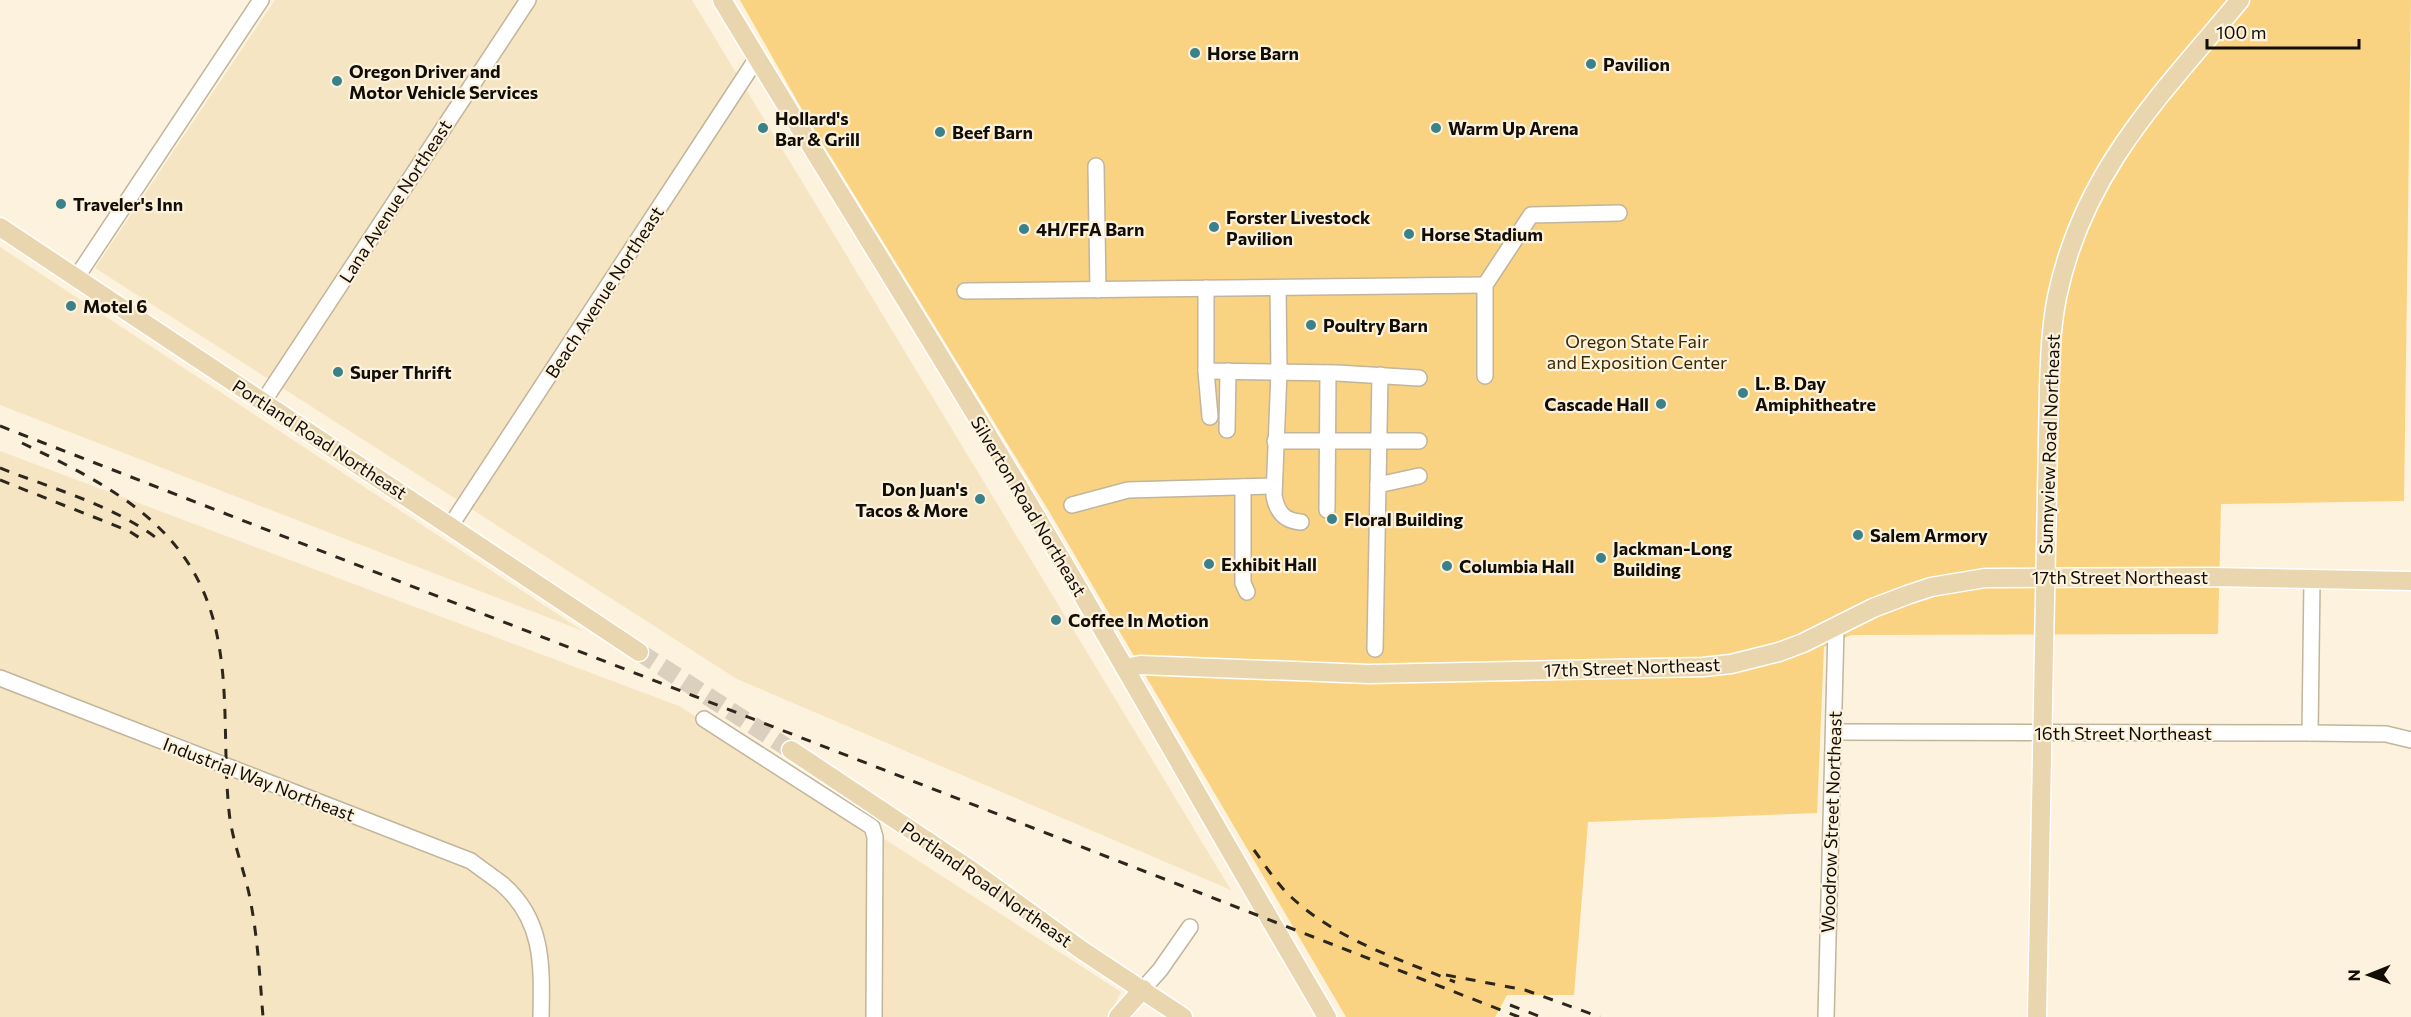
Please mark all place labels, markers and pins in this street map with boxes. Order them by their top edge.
place label: Horse Barn [1207,42,1299,64]
marker: Horse Barn [1188,46,1202,60]
place label: Pavilion [1603,53,1670,75]
marker: Pavilion [1584,57,1598,71]
place label: Oregon Driver and Motor Vehicle Services [349,60,538,103]
marker: Oregon Driver and Motor Vehicle Services [330,74,344,88]
place label: Hollard's Bar & Grill [775,107,860,150]
place label: Warm Up Arena [1448,117,1579,139]
marker: Hollard's Bar & Grill [756,121,770,135]
place label: Beef Barn [952,121,1033,143]
marker: Warm Up Arena [1429,121,1443,135]
marker: Beef Barn [933,125,947,139]
place label: Traveler's Inn [73,193,183,215]
marker: Traveler's Inn [54,197,68,211]
place label: Forster Livestock Pavilion [1226,206,1371,249]
place label: 4H/FFA Barn [1036,218,1144,240]
marker: Forster Livestock Pavilion [1207,220,1221,234]
marker: 4H/FFA Barn [1017,222,1031,236]
place label: Horse Stadium [1421,223,1543,245]
marker: Horse Stadium [1402,227,1416,241]
place label: Motel 6 [83,295,147,317]
marker: Motel 6 [64,299,78,313]
place label: Poultry Barn [1323,314,1428,336]
marker: Poultry Barn [1304,318,1318,332]
place label: Super Thrift [350,361,452,383]
marker: Super Thrift [331,365,345,379]
place label: L. B. Day Amiphitheatre [1755,372,1876,415]
marker: L. B. Day Amiphitheatre [1736,386,1750,400]
place label: Cascade Hall [1544,393,1649,415]
marker: Cascade Hall [1654,397,1668,411]
place label: Don Juan's Tacos & More [855,478,968,521]
marker: Don Juan's Tacos & More [973,492,987,506]
place label: Floral Building [1344,508,1463,530]
marker: Floral Building [1325,512,1339,526]
place label: Salem Armory [1870,524,1988,546]
marker: Salem Armory [1851,528,1865,542]
place label: Jackman-Long Building [1613,537,1732,580]
marker: Jackman-Long Building [1594,551,1608,565]
place label: Exhibit Hall [1221,553,1317,575]
place label: Columbia Hall [1459,555,1574,577]
marker: Exhibit Hall [1202,557,1216,571]
marker: Columbia Hall [1440,559,1454,573]
place label: Coffee In Motion [1068,609,1209,631]
marker: Coffee In Motion [1049,613,1063,627]

